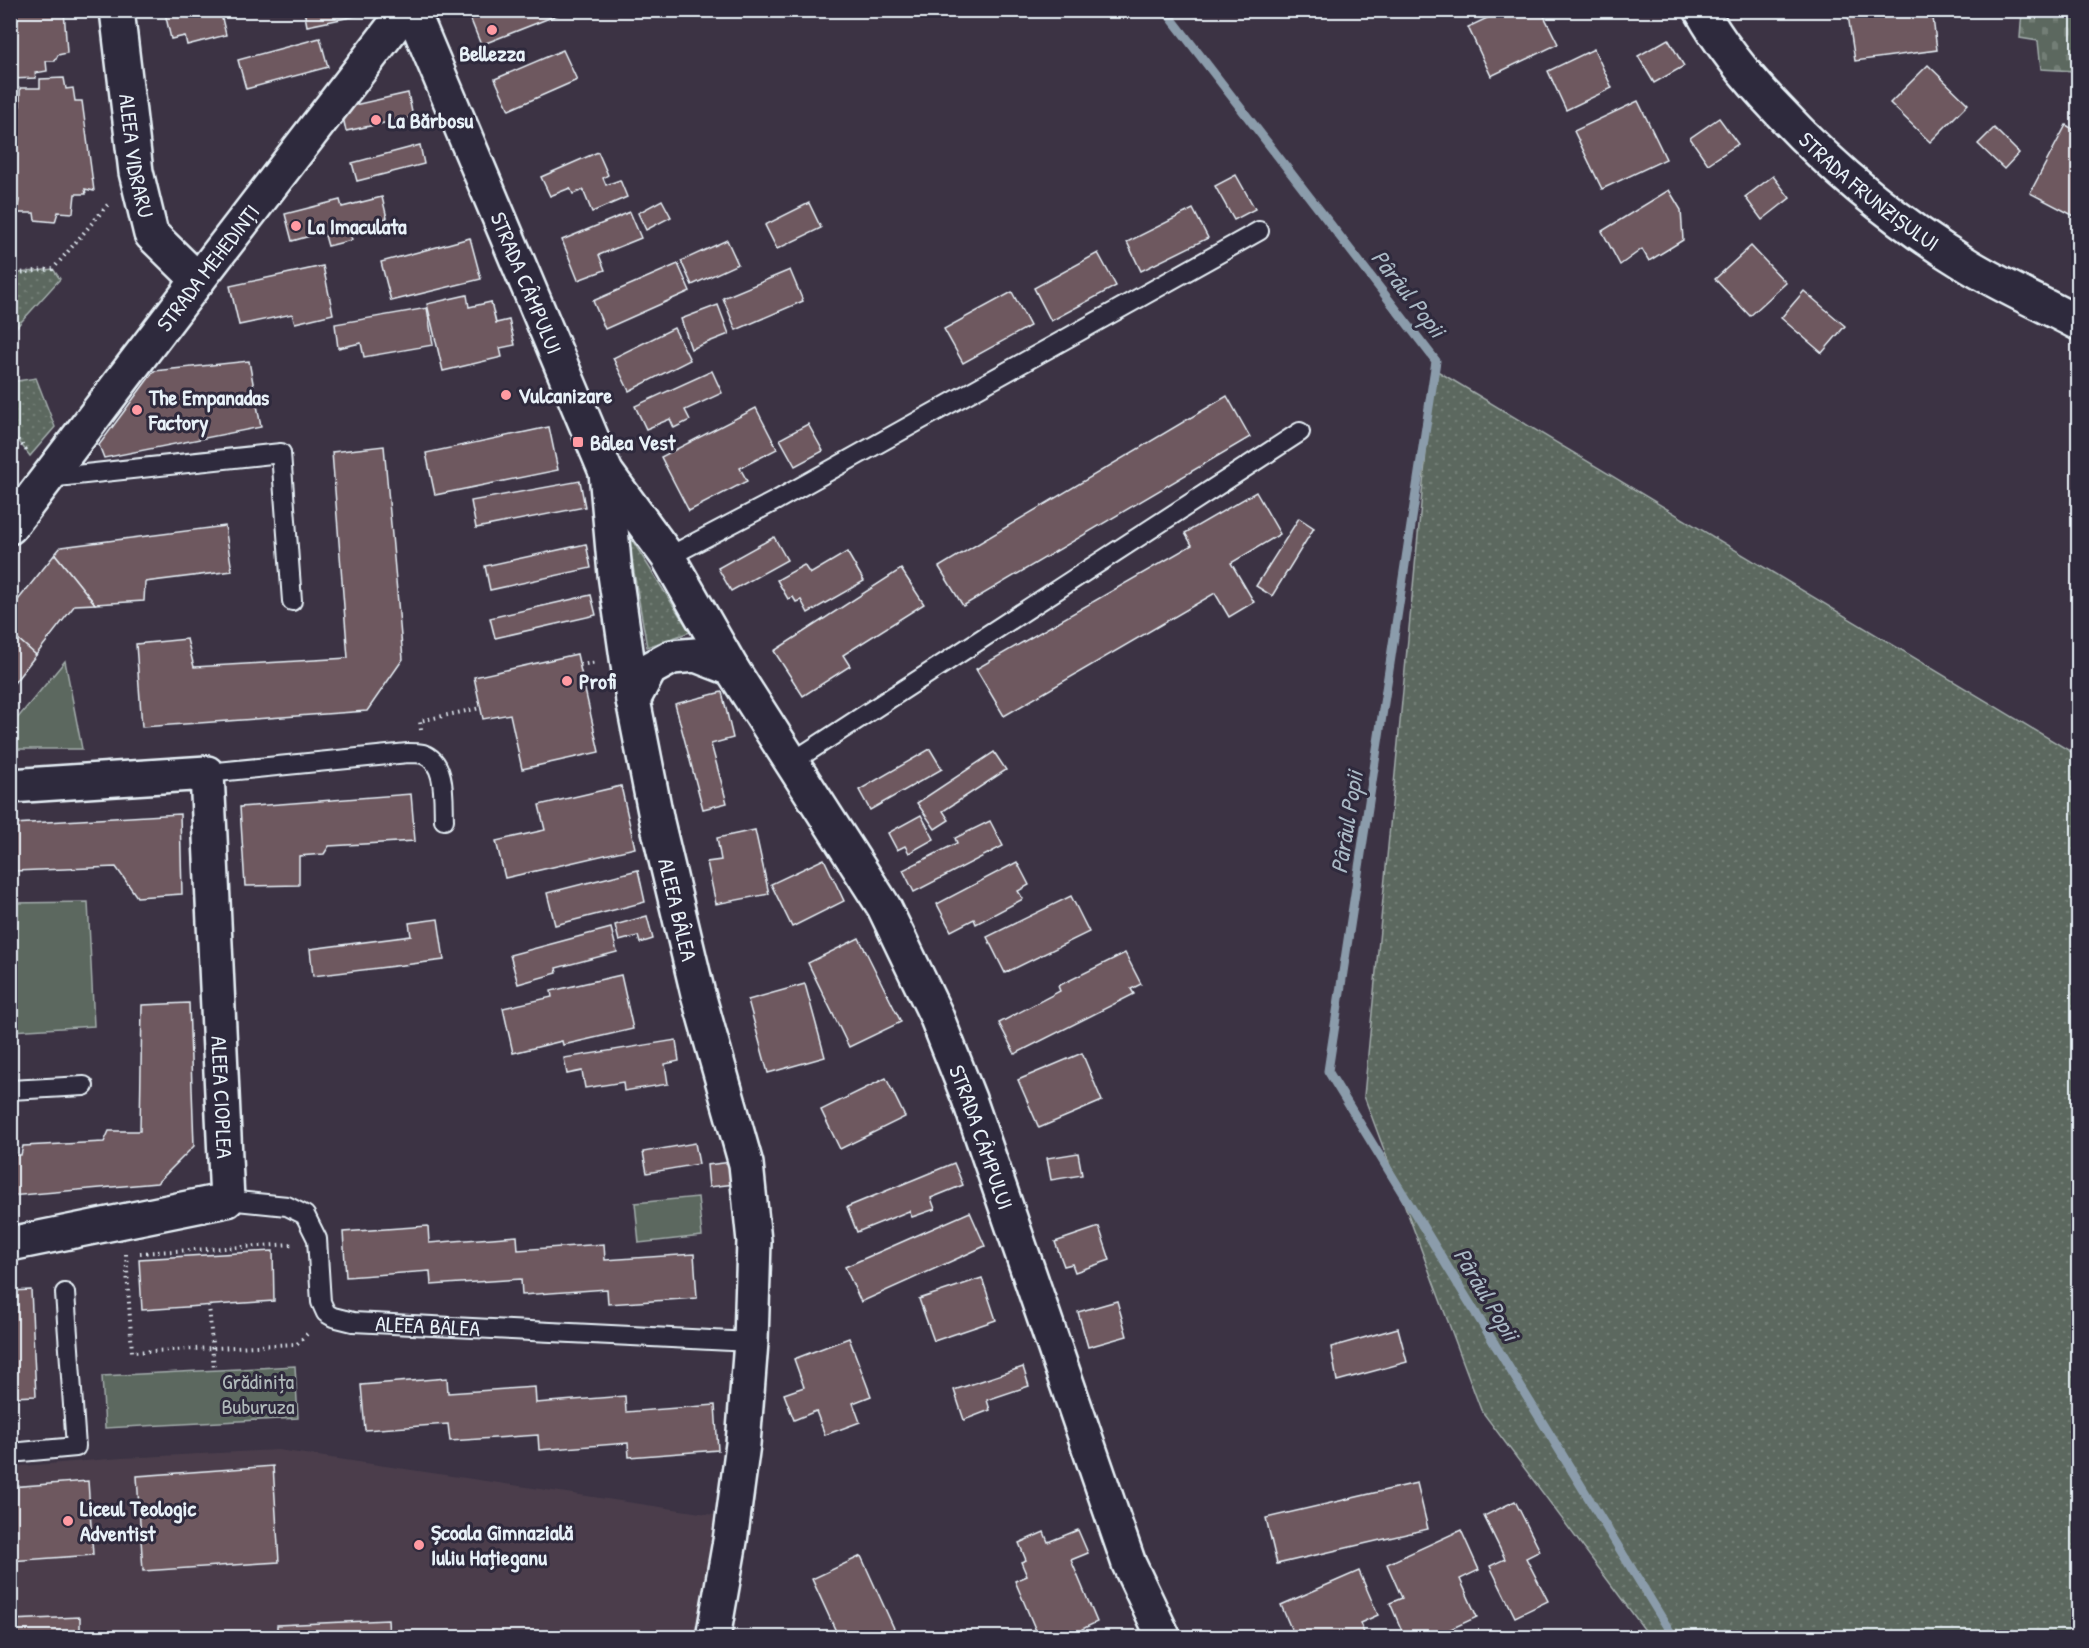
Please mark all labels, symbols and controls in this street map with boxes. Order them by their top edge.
marker: Bellezza [485,23,499,37]
place label: Bellezza [459,38,525,68]
street label: ALEEA VIDRARU [112,92,161,221]
place label: La Bărbosu [388,105,474,135]
marker: La Bărbosu [369,113,383,127]
street label: STRADA FRUNZIȘULUI [1792,125,1945,258]
street label: STRADA MEHEDINȚI [149,198,266,338]
street label: STRADA CÂMPULUI [483,207,570,359]
place label: La Imaculata [308,211,407,241]
marker: La Imaculata [289,219,303,233]
water label: Pârâul Popii [1364,242,1455,346]
place label: Vulcanizare [518,380,613,410]
place label: The Empanadas Factory [148,382,270,438]
marker: Vulcanizare [499,388,513,402]
marker: The Empanadas Factory [130,403,144,417]
place label: Bâlea Vest [590,427,677,457]
marker: Bâlea Vest [571,435,585,449]
place label: Profi [579,666,616,696]
marker: Profi [560,674,574,688]
water label: Pârâul Popii [1322,766,1371,876]
street label: ALEEA BÂLEA [651,855,705,964]
street label: ALEEA CIOPLEA [204,1035,240,1160]
street label: STRADA CÂMPULUI [942,1060,1021,1214]
water label: Pârâul Popii [1446,1241,1529,1349]
street label: ALEEA BÂLEA [375,1308,481,1343]
park label: Grădinița Buburuza [221,1366,295,1421]
place label: Liceul Teologic Adventist [80,1493,196,1548]
marker: Liceul Teologic Adventist [61,1514,75,1528]
place label: Școala Gimnazială Iuliu Hațieganu [431,1517,573,1573]
marker: Școala Gimnazială Iuliu Hațieganu [412,1538,426,1552]

